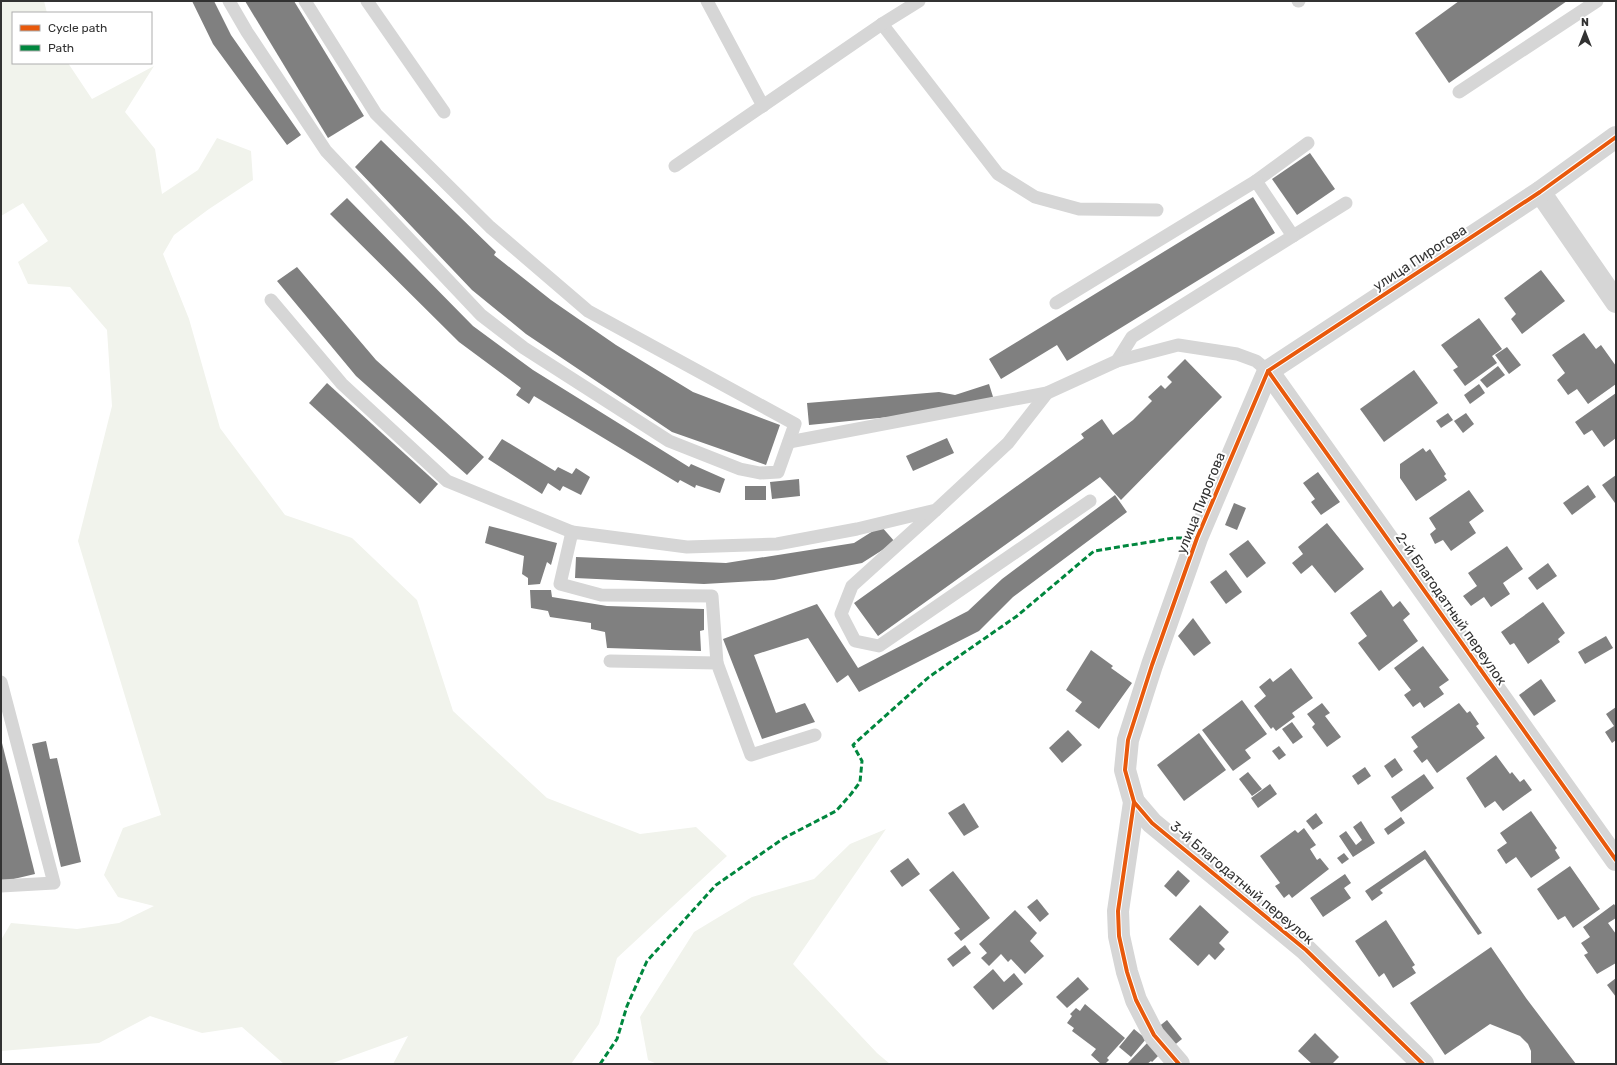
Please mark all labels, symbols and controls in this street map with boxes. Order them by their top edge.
legend [12,12,152,64]
north arrow [1565,12,1605,52]
text: N [1581,16,1589,29]
text: Cycle path [48,21,107,35]
text: Path [48,41,74,55]
street label: улица Пирогова [1370,221,1470,295]
street label: улица Пирогова [1173,450,1229,556]
street label: 2-й Благодатный переулок [1392,530,1510,689]
street label: 3-й Благодатный переулок [1167,818,1318,948]

